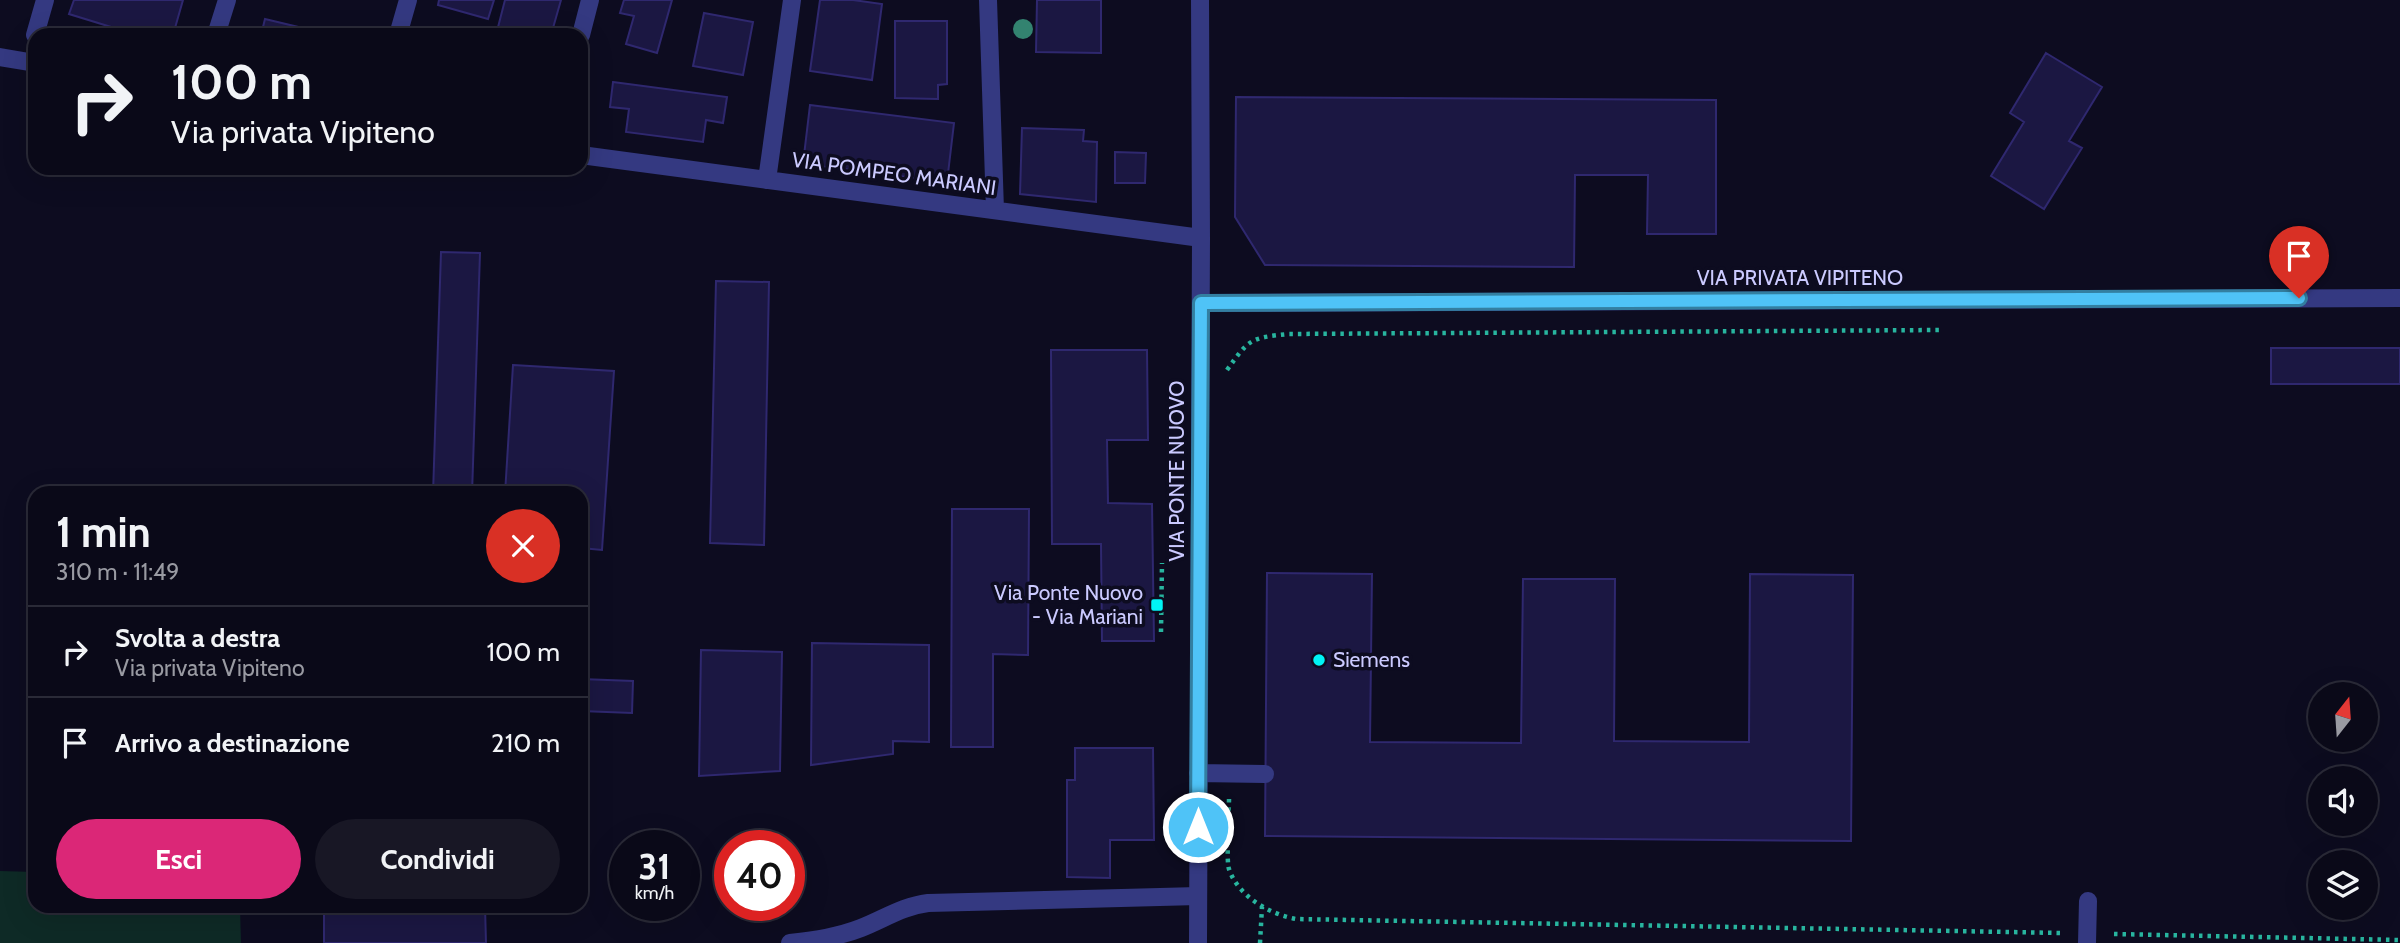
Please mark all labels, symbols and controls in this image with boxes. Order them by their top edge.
text: 100 m [171,52,312,111]
icon: right [56,56,147,147]
text: Via privata Vipiteno [171,112,435,151]
street label: VIA POMPEO MARIANI [790,147,998,200]
pin [2269,226,2329,298]
icon: arrive [2280,237,2318,275]
street label: VIA PRIVATA VIPITENO [1697,265,1903,290]
street label: VIA PONTE NUOVO [1164,381,1189,561]
text: 1 min [56,506,151,558]
button: close [486,509,560,583]
text: 310 m · 11:49 [56,558,179,586]
place label: Via Ponte Nuovo - Via Mariani [994,580,1143,629]
marker: Via Ponte Nuovo - Via Mariani [1149,597,1165,613]
text: Svolta a destra [115,622,280,654]
icon: right [56,633,94,671]
text: 100 m [487,636,560,668]
place label: Siemens [1333,647,1410,672]
marker: Siemens [1311,652,1327,668]
text: Via privata Vipiteno [115,654,305,682]
north arrow [2308,682,2378,752]
map controls [2308,682,2378,920]
icon: arrive [56,724,94,762]
text: Arrivo a destinazione [115,727,350,759]
text: 210 m [491,727,560,759]
button: sound [2308,766,2378,836]
position arrow [1161,790,1235,864]
button: Esci [56,819,301,899]
button: Condividi [315,819,560,899]
speed limit sign: 40 [714,830,805,921]
text: 31 [639,845,670,888]
button: layers [2308,850,2378,920]
text: km/h [635,882,674,904]

